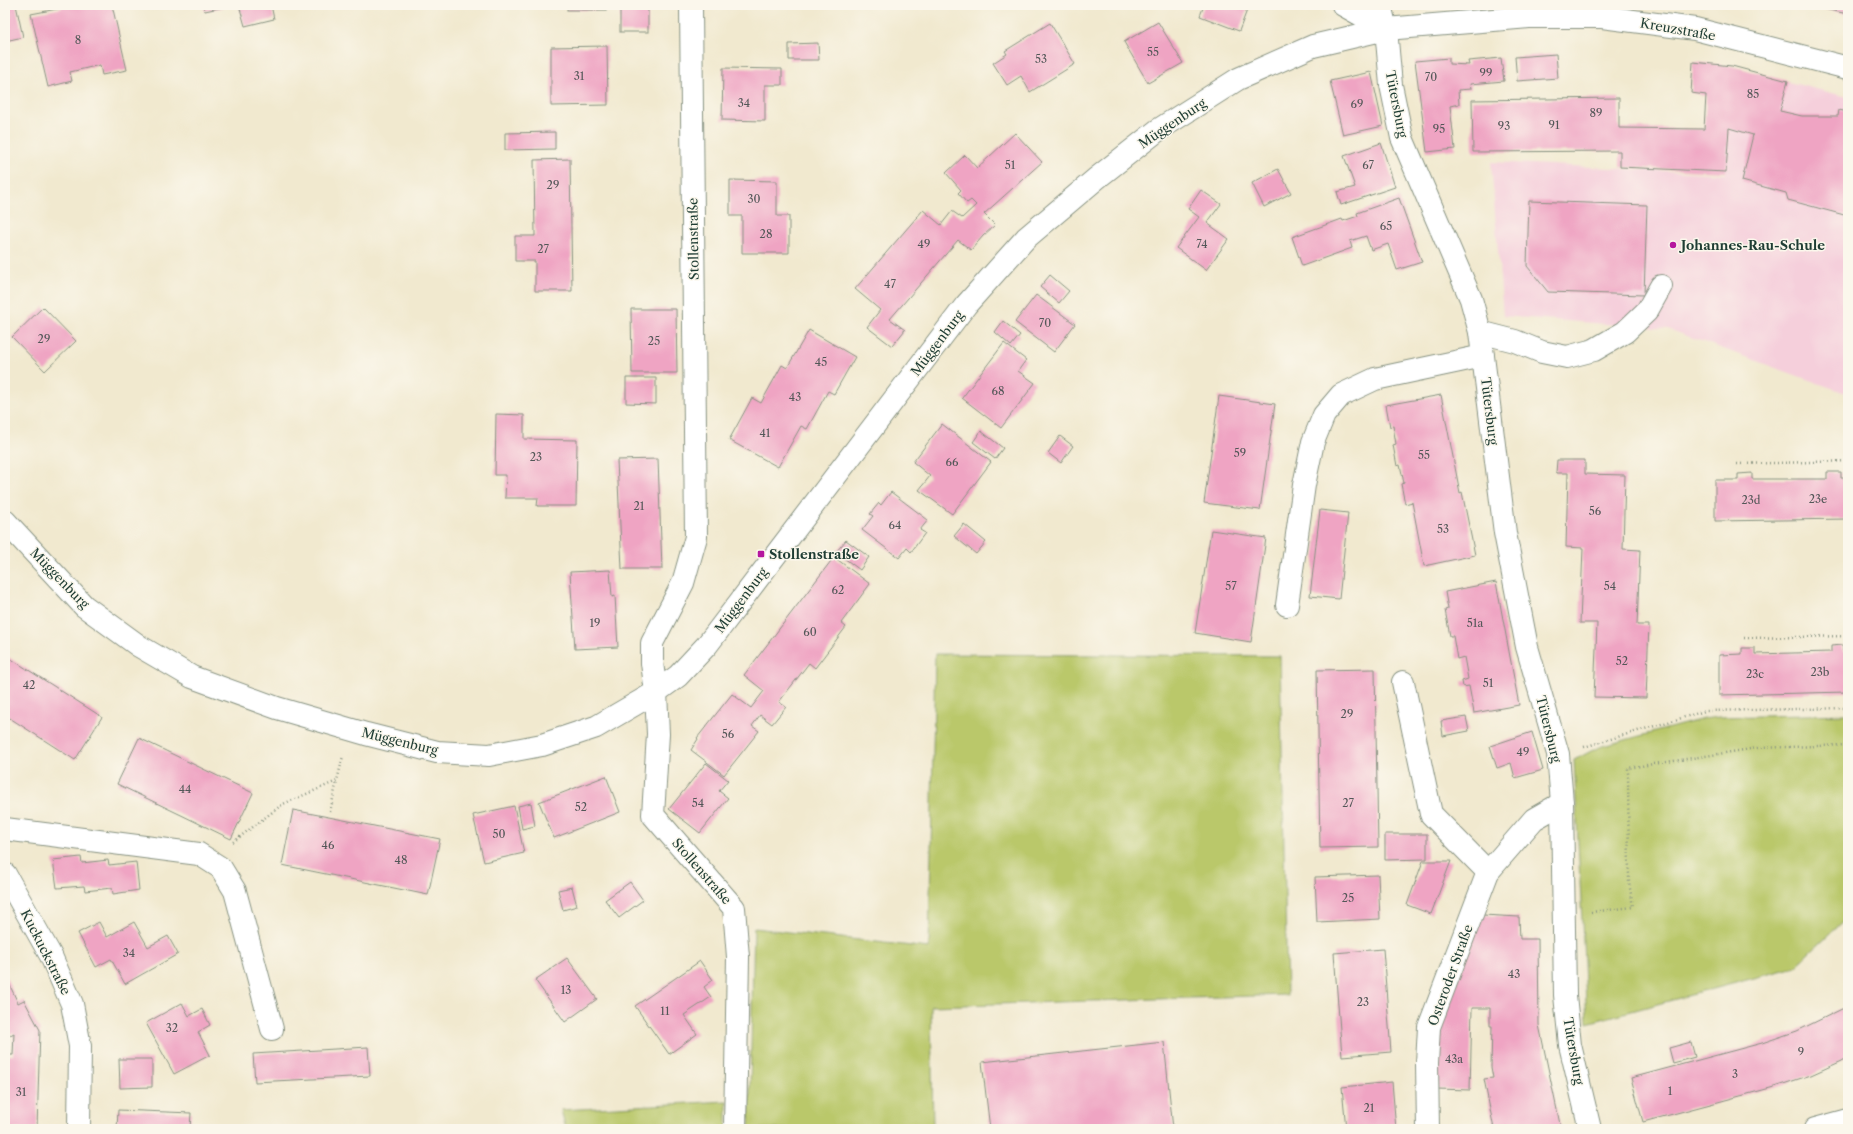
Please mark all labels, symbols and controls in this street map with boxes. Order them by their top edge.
street label: Kreuzstraße [1639,15,1717,43]
house number: 8 [75,33,81,47]
house number: 55 [1147,45,1159,59]
house number: 53 [1035,52,1047,66]
house number: 99 [1480,66,1492,80]
house number: 31 [574,69,585,83]
street label: Tütersburg [1383,69,1411,139]
house number: 70 [1425,70,1437,84]
house number: 85 [1747,87,1759,101]
street label: Müggenburg [1135,95,1209,151]
house number: 34 [738,96,750,110]
house number: 69 [1351,97,1363,111]
house number: 89 [1590,106,1602,120]
house number: 91 [1548,118,1560,132]
house number: 93 [1498,119,1510,133]
house number: 95 [1433,122,1445,136]
house number: 51 [1005,158,1016,172]
house number: 67 [1362,158,1374,172]
house number: 29 [547,178,559,192]
house number: 30 [747,192,761,206]
street label: Stollenstraße [684,198,702,280]
house number: 65 [1380,219,1392,233]
house number: 28 [760,227,772,241]
house number: 49 [918,237,930,251]
house number: 74 [1196,237,1208,251]
place label: Johannes-Rau-Schule [1679,237,1825,253]
marker: Johannes-Rau-Schule [1668,240,1678,250]
house number: 27 [537,242,549,256]
house number: 47 [884,277,896,291]
street label: Müggenburg [907,307,967,379]
house number: 70 [1039,316,1051,330]
house number: 29 [38,332,50,346]
house number: 25 [648,334,660,348]
house number: 45 [815,355,827,369]
street label: Tütersburg [1478,376,1502,446]
house number: 68 [992,384,1004,398]
house number: 43 [789,390,801,404]
house number: 41 [760,426,771,440]
house number: 59 [1234,446,1246,460]
house number: 55 [1418,448,1430,462]
house number: 23 [530,450,542,464]
house number: 66 [946,455,959,469]
house number: 23e [1809,492,1827,506]
house number: 23d [1741,493,1761,507]
house number: 21 [634,499,645,513]
house number: 56 [1589,504,1602,518]
house number: 64 [889,518,901,532]
house number: 53 [1437,522,1449,536]
street label: Müggenburg [27,544,93,612]
place label: Stollenstraße [769,546,859,562]
marker: Stollenstraße [756,549,766,559]
street label: Müggenburg [711,564,771,636]
house number: 57 [1225,579,1237,593]
house number: 54 [1604,579,1616,593]
house number: 62 [832,583,844,597]
house number: 19 [589,616,601,630]
house number: 51a [1467,616,1483,630]
house number: 60 [803,625,817,639]
house number: 52 [1616,654,1628,668]
house number: 23b [1810,665,1830,679]
house number: 23c [1746,667,1764,681]
house number: 51 [1483,676,1494,690]
house number: 42 [23,678,35,692]
street label: Tütersburg [1533,694,1565,764]
house number: 29 [1341,707,1353,721]
street label: Müggenburg [360,724,440,758]
house number: 56 [722,727,735,741]
house number: 49 [1517,745,1529,759]
house number: 44 [179,782,191,796]
house number: 54 [692,796,704,810]
house number: 27 [1342,796,1354,810]
house number: 52 [575,800,587,814]
house number: 50 [493,827,505,841]
street label: Stollenstraße [669,835,735,907]
house number: 46 [322,838,335,852]
house number: 48 [395,853,407,867]
house number: 25 [1342,891,1354,905]
street label: Kuckuckstraße [18,907,74,997]
street label: Osteroder Straße [1424,922,1476,1028]
house number: 34 [123,946,135,960]
house number: 43 [1508,967,1520,981]
house number: 13 [561,983,571,997]
house number: 23 [1357,995,1369,1009]
house number: 11 [660,1004,670,1018]
street label: Tütersburg [1560,1016,1588,1086]
house number: 32 [166,1021,178,1035]
house number: 9 [1798,1045,1804,1059]
house number: 43a [1445,1052,1463,1066]
house number: 3 [1732,1067,1738,1081]
house number: 1 [1668,1084,1673,1098]
house number: 31 [16,1085,27,1099]
house number: 21 [1364,1101,1375,1115]

